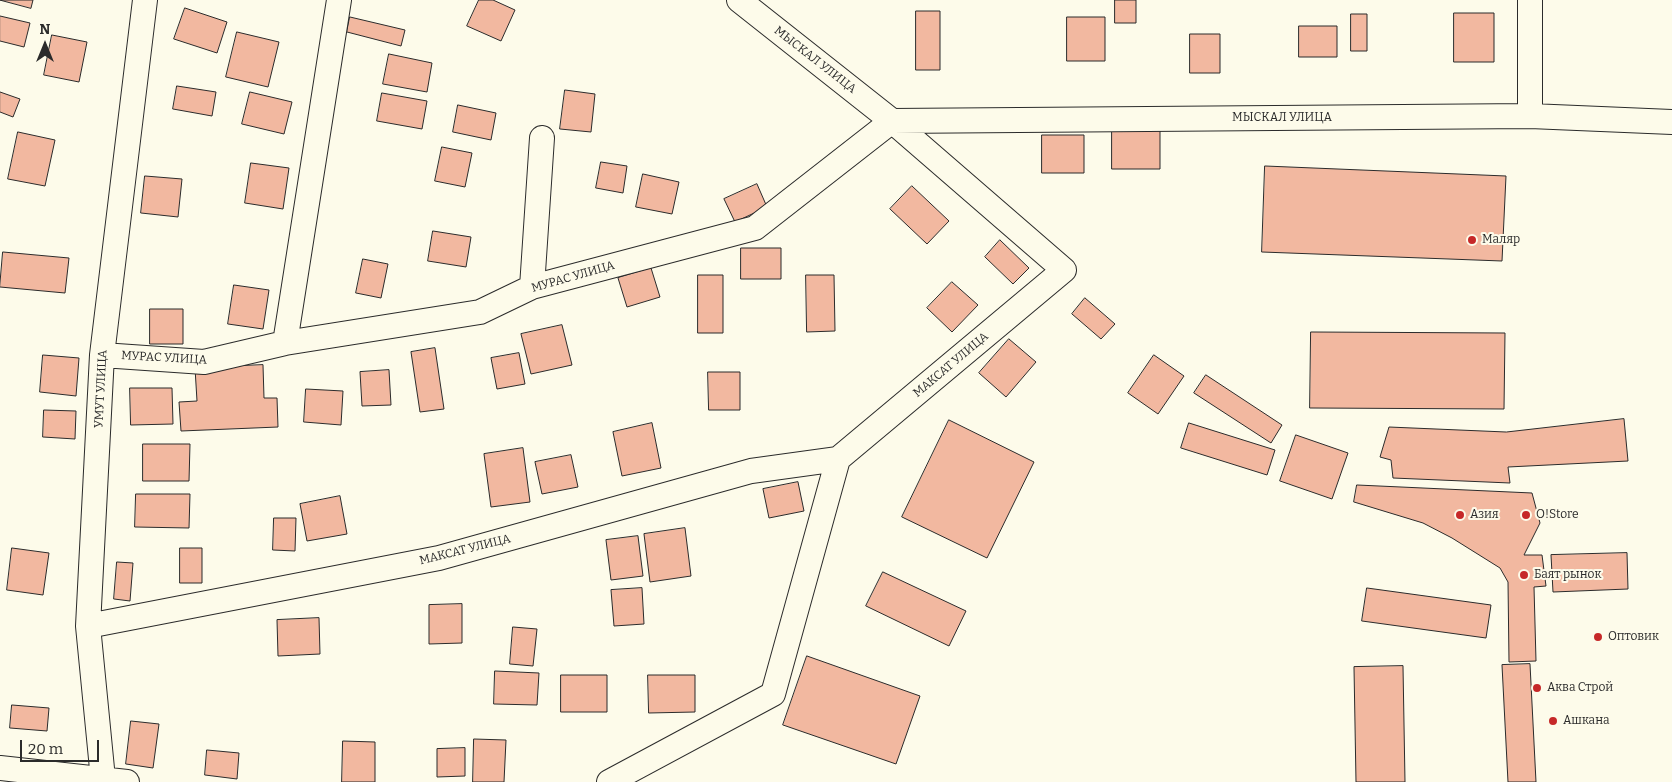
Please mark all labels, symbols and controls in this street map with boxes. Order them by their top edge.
north arrow [20,20,70,70]
text: N [40,21,50,38]
street label: МЫСКАЛ УЛИЦА [771,24,859,96]
street label: МЫСКАЛ УЛИЦА [1232,111,1332,125]
place label: Маляр [1482,233,1520,247]
marker: Маляр [1466,234,1478,246]
street label: МУРАС УЛИЦА [530,258,616,296]
street label: МАКСАТ УЛИЦА [911,329,991,401]
street label: УМУТ УЛИЦА [92,349,110,429]
street label: МУРАС УЛИЦА [121,349,207,367]
place label: Азия [1470,508,1499,522]
place label: O!Store [1536,508,1579,522]
marker: Азия [1454,509,1466,521]
marker: O!Store [1520,509,1532,521]
street label: МАКСАТ УЛИЦА [418,532,512,568]
place label: Баят рынок [1534,568,1602,582]
marker: Баят рынок [1518,569,1530,581]
place label: Оптовик [1608,630,1659,644]
marker: Оптовик [1592,631,1604,643]
place label: Аква Строй [1547,681,1613,695]
marker: Аква Строй [1531,682,1543,694]
place label: Ашкана [1563,714,1610,728]
marker: Ашкана [1547,715,1559,727]
scale bar [22,730,101,762]
text: 20 m [28,740,63,758]

